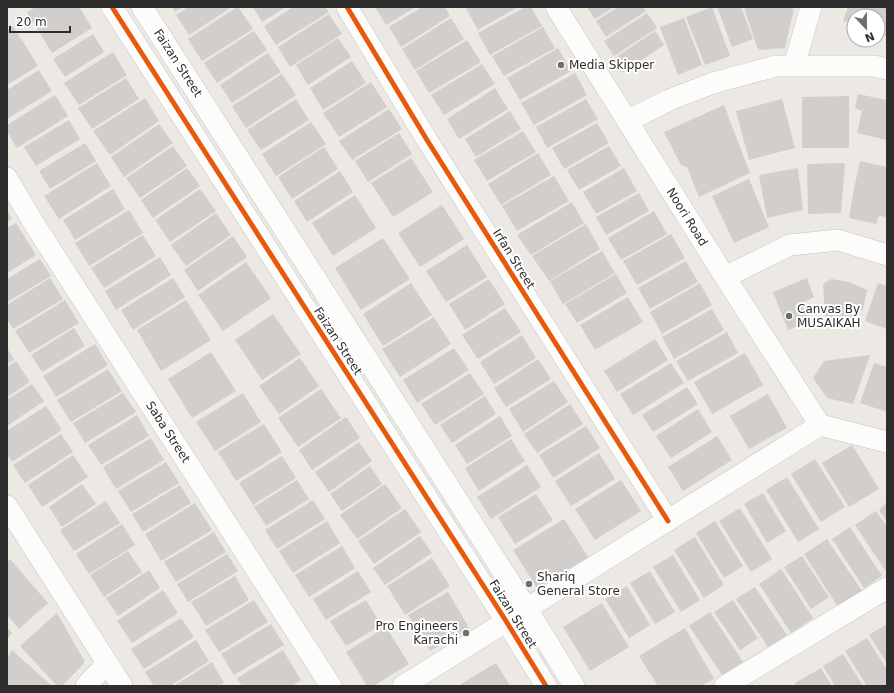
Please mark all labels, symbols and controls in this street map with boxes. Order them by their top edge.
scale bar [10,8,70,34]
north arrow [846,8,886,48]
text: 20 m [16,15,47,29]
street label: Faizan Street [151,26,205,100]
text: N [863,29,876,45]
place label: Media Skipper [569,58,654,72]
marker: Media Skipper [556,60,566,70]
street label: Noori Road [664,185,710,249]
street label: Irfan Street [490,226,538,292]
place label: Canvas By MUSAIKAH [797,302,861,330]
street label: Faizan Street [311,304,365,378]
marker: Canvas By MUSAIKAH [784,311,794,321]
street label: Saba Street [143,399,193,466]
place label: Shariq General Store [537,570,620,598]
street label: Faizan Street [486,577,540,651]
marker: Shariq General Store [524,579,534,589]
place label: Pro Engineers Karachi [375,619,458,647]
marker: Pro Engineers Karachi [461,628,471,638]

